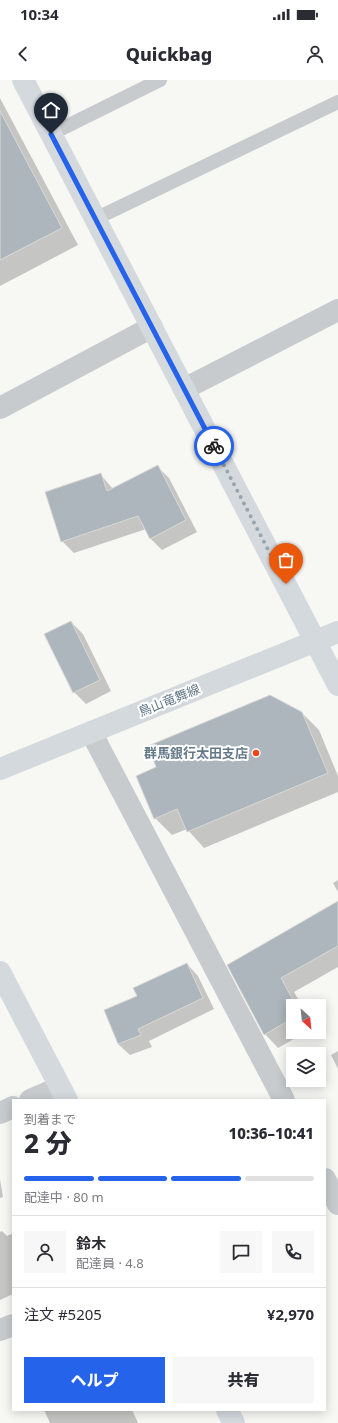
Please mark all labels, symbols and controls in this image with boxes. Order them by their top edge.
text: 10:34 [20,4,59,24]
text: Quickbag [126,42,212,66]
icon: back [12,43,34,65]
icon: person [304,43,326,65]
pin [34,93,68,134]
icon: home [40,99,62,121]
courier [194,426,234,466]
icon: bike [203,435,225,457]
pin [269,543,303,584]
icon: bag [275,549,297,571]
street label: 鳥山竜舞線 [135,679,203,721]
place label: 群馬銀行太田支店 [144,744,248,762]
marker: 群馬銀行太田支店 [251,748,261,758]
north arrow [286,999,326,1039]
map controls [286,999,326,1087]
button: layers [286,1047,326,1087]
text: 到着まで [24,1110,76,1128]
text: 10:36–10:41 [229,1123,314,1143]
text: 2 分 [24,1125,72,1161]
text: 配達中 · 80 m [24,1188,104,1206]
button: person [24,1231,66,1273]
button: chat [220,1231,262,1273]
button: phone [272,1231,314,1273]
text: 鈴木 [76,1233,106,1253]
text: 配達員 · 4.8 [76,1254,144,1272]
text: 注文 #5205 [24,1304,102,1324]
text: ¥2,970 [267,1304,314,1324]
button: ヘルプ [24,1357,165,1403]
button: 共有 [173,1357,314,1403]

